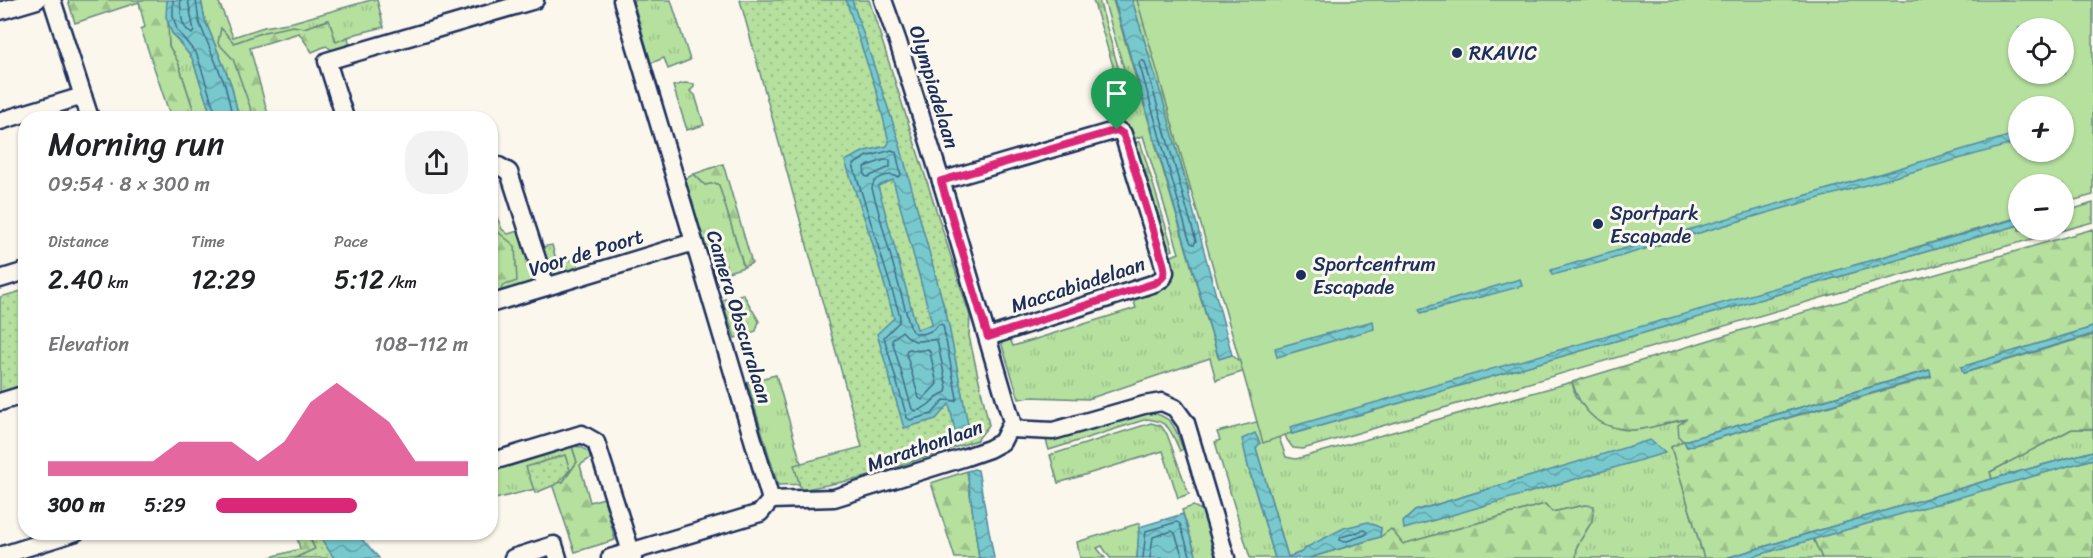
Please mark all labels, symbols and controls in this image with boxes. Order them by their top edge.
map controls [2008,18,2074,240]
button: locate [2008,18,2074,84]
street label: Olympiadelaan [899,21,969,153]
place label: RKAVIC [1469,36,1537,71]
marker: RKAVIC [1450,46,1464,60]
pin [1091,68,1142,130]
icon: arrive [1100,77,1133,110]
button: + [2008,96,2074,162]
text: Morning run [48,115,224,173]
button: share [405,131,468,194]
text: 09:54 · 8 × 300 m [48,167,210,202]
button: − [2008,174,2074,240]
place label: Sportpark Escapade [1610,196,1699,254]
marker: Sportpark Escapade [1591,217,1605,231]
street label: Voor de Poort [524,219,648,287]
street label: Camera Obscuralaan [696,226,782,408]
text: Distance [48,227,109,256]
text: Time [191,227,225,256]
text: Pace [334,227,368,256]
street label: Maccabiadelaan [1006,247,1150,323]
place label: Sportcentrum Escapade [1313,247,1436,305]
text: 2.40 [48,256,104,302]
text: 12:29 [191,256,256,302]
text: 5:12 [334,256,384,302]
text: km [104,268,129,297]
text: /km [384,268,417,297]
marker: Sportcentrum Escapade [1294,268,1308,282]
text: Elevation [48,327,129,362]
text: 108–112 m [374,327,468,362]
street label: Marathonlaan [862,410,988,482]
text: 300 m [48,488,105,523]
text: 5:29 [144,488,186,523]

